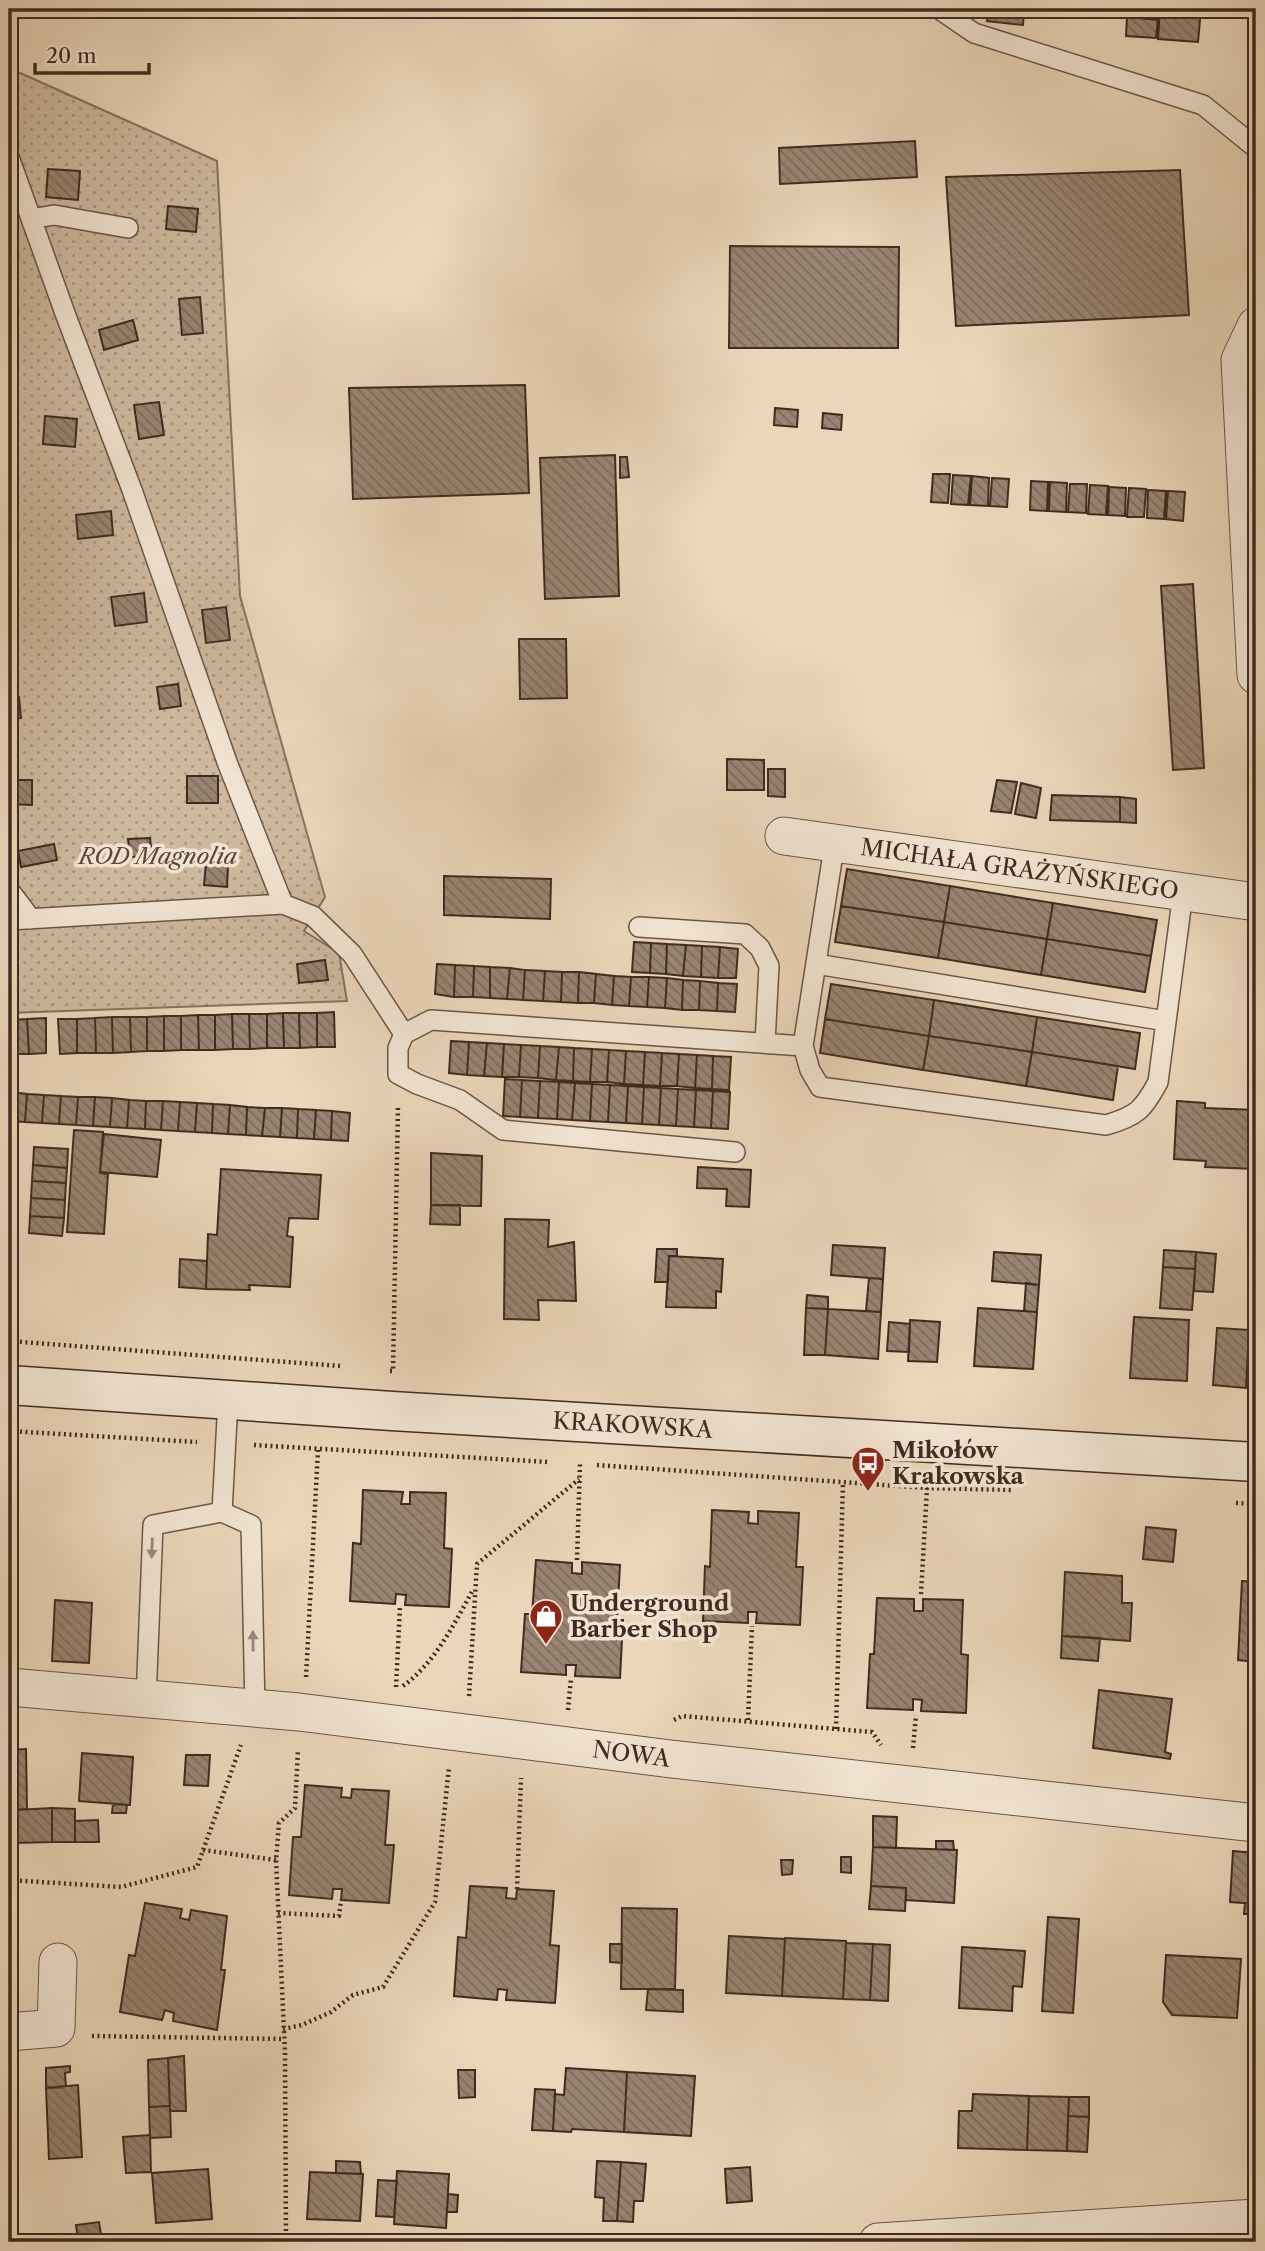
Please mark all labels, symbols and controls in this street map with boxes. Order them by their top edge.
scale bar [35,32,149,76]
text: 20 m [46,43,97,68]
street label: MICHAŁA GRAŻYŃSKIEGO [859,833,1180,905]
park label: ROD Magnolia [77,842,237,870]
street label: KRAKOWSKA [552,1407,715,1444]
place label: Mikołów Krakowska [892,1436,1025,1490]
bus stop icon: Mikołów Krakowska [849,1444,887,1493]
one-way arrow [147,1537,158,1559]
place label: Underground Barber Shop [570,1589,730,1643]
shop icon: Underground Barber Shop [527,1597,565,1646]
one-way arrow [247,1629,259,1651]
street label: NOWA [591,1735,673,1773]

